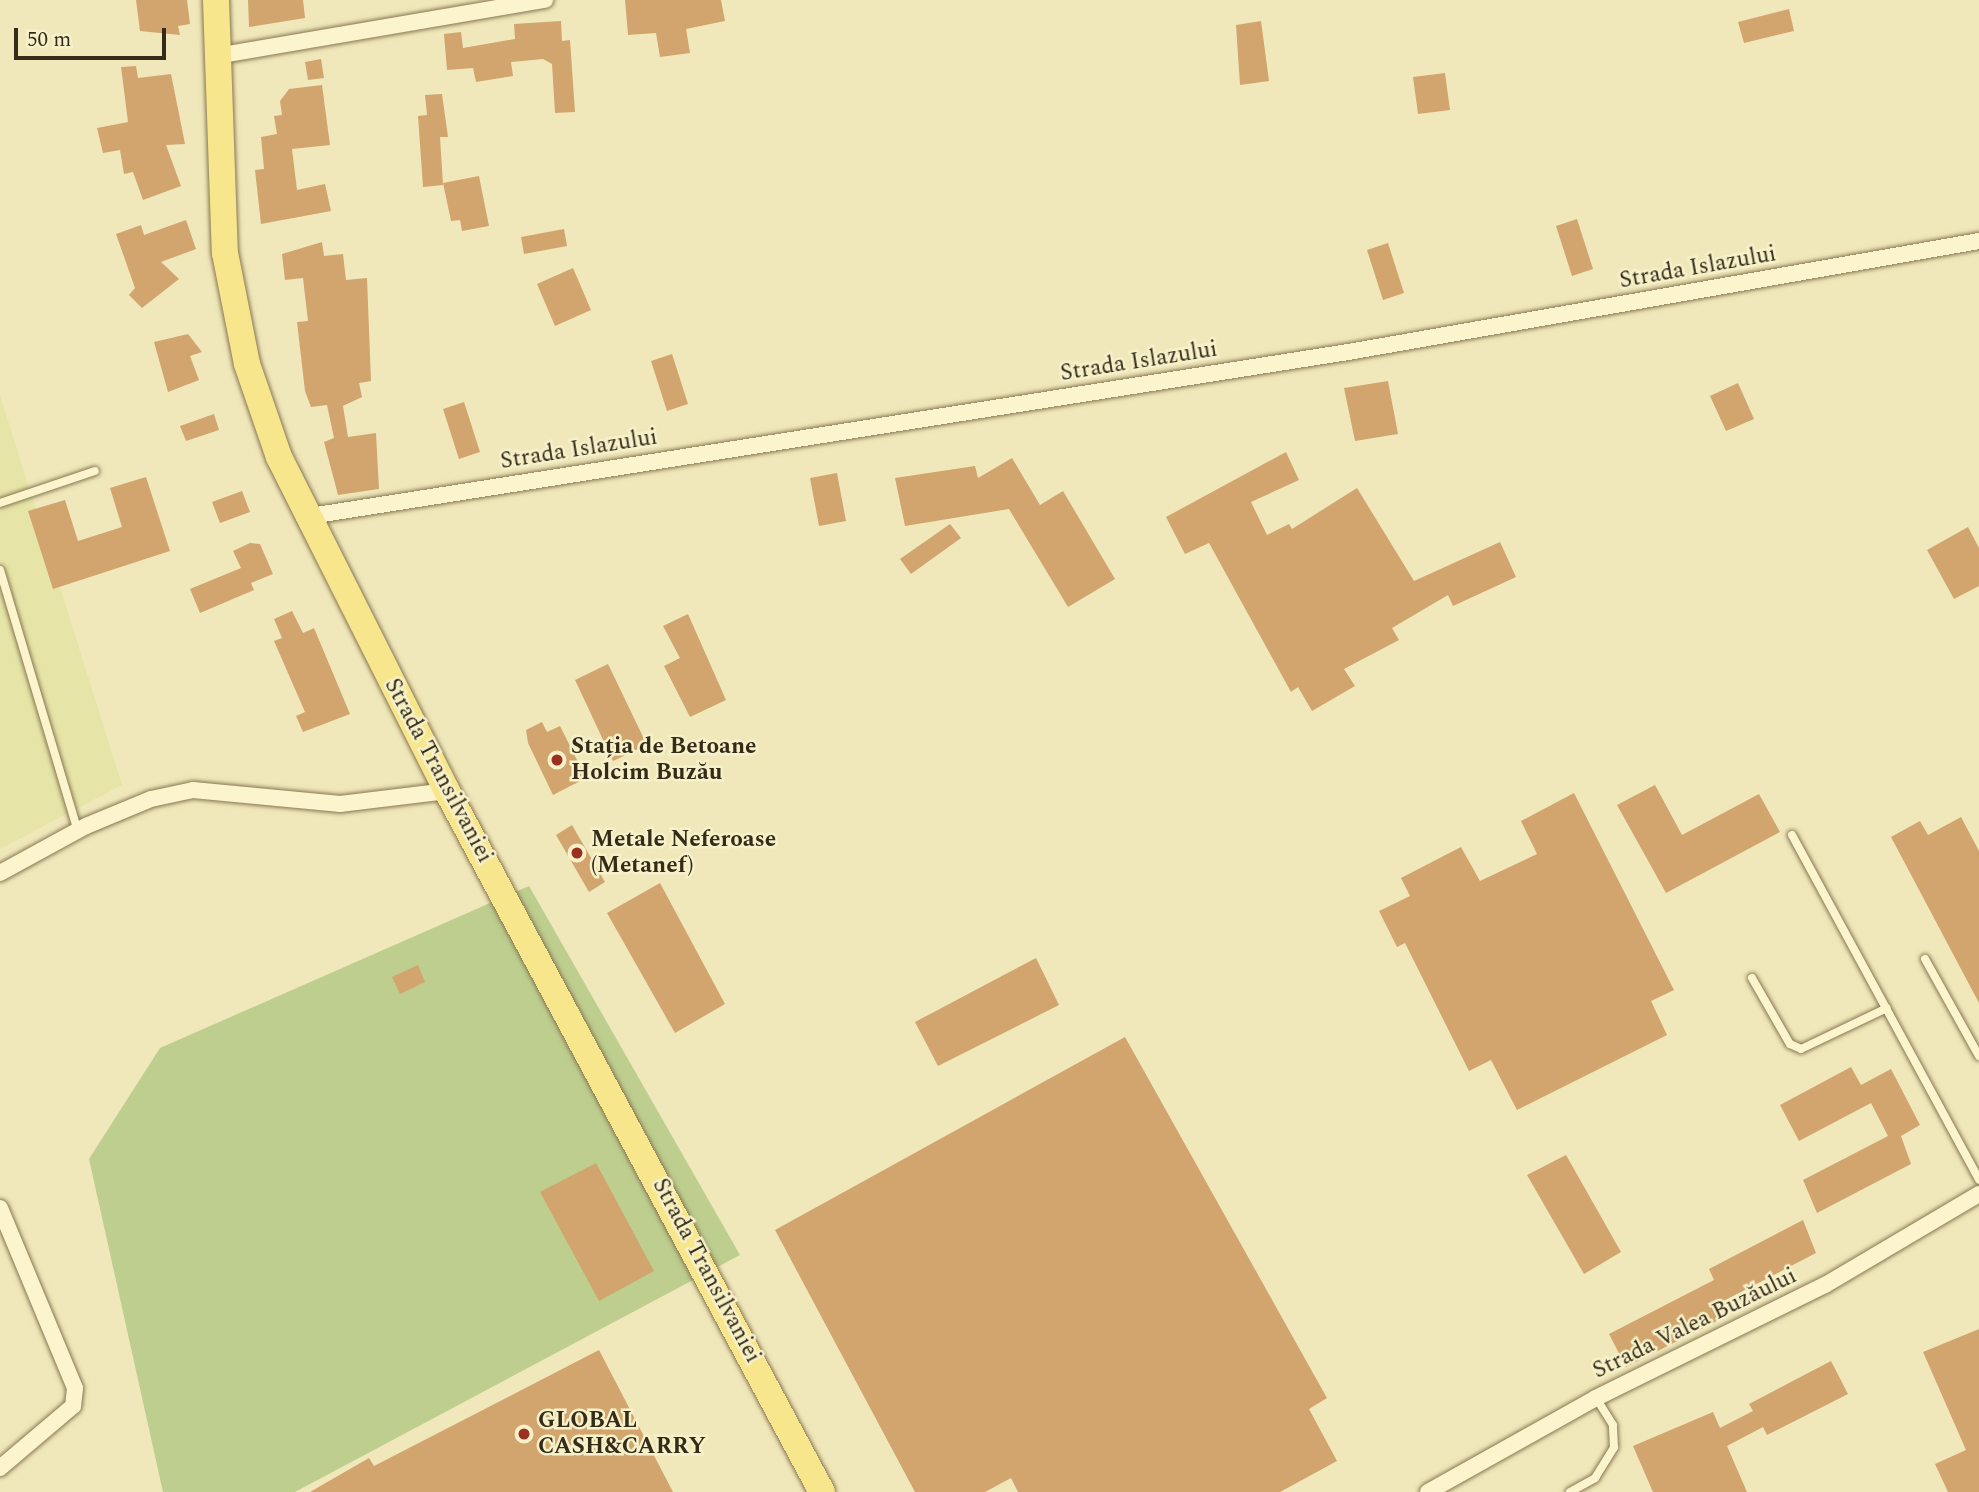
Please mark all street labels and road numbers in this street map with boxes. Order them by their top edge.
street label: Strada Islazului [1617,241,1779,295]
street label: Strada Islazului [1058,336,1220,388]
street label: Strada Islazului [498,424,660,476]
street label: Strada Transilvaniei [378,674,498,868]
street label: Strada Transilvaniei [646,1174,766,1368]
street label: Strada Valea Buzăului [1589,1263,1801,1385]

